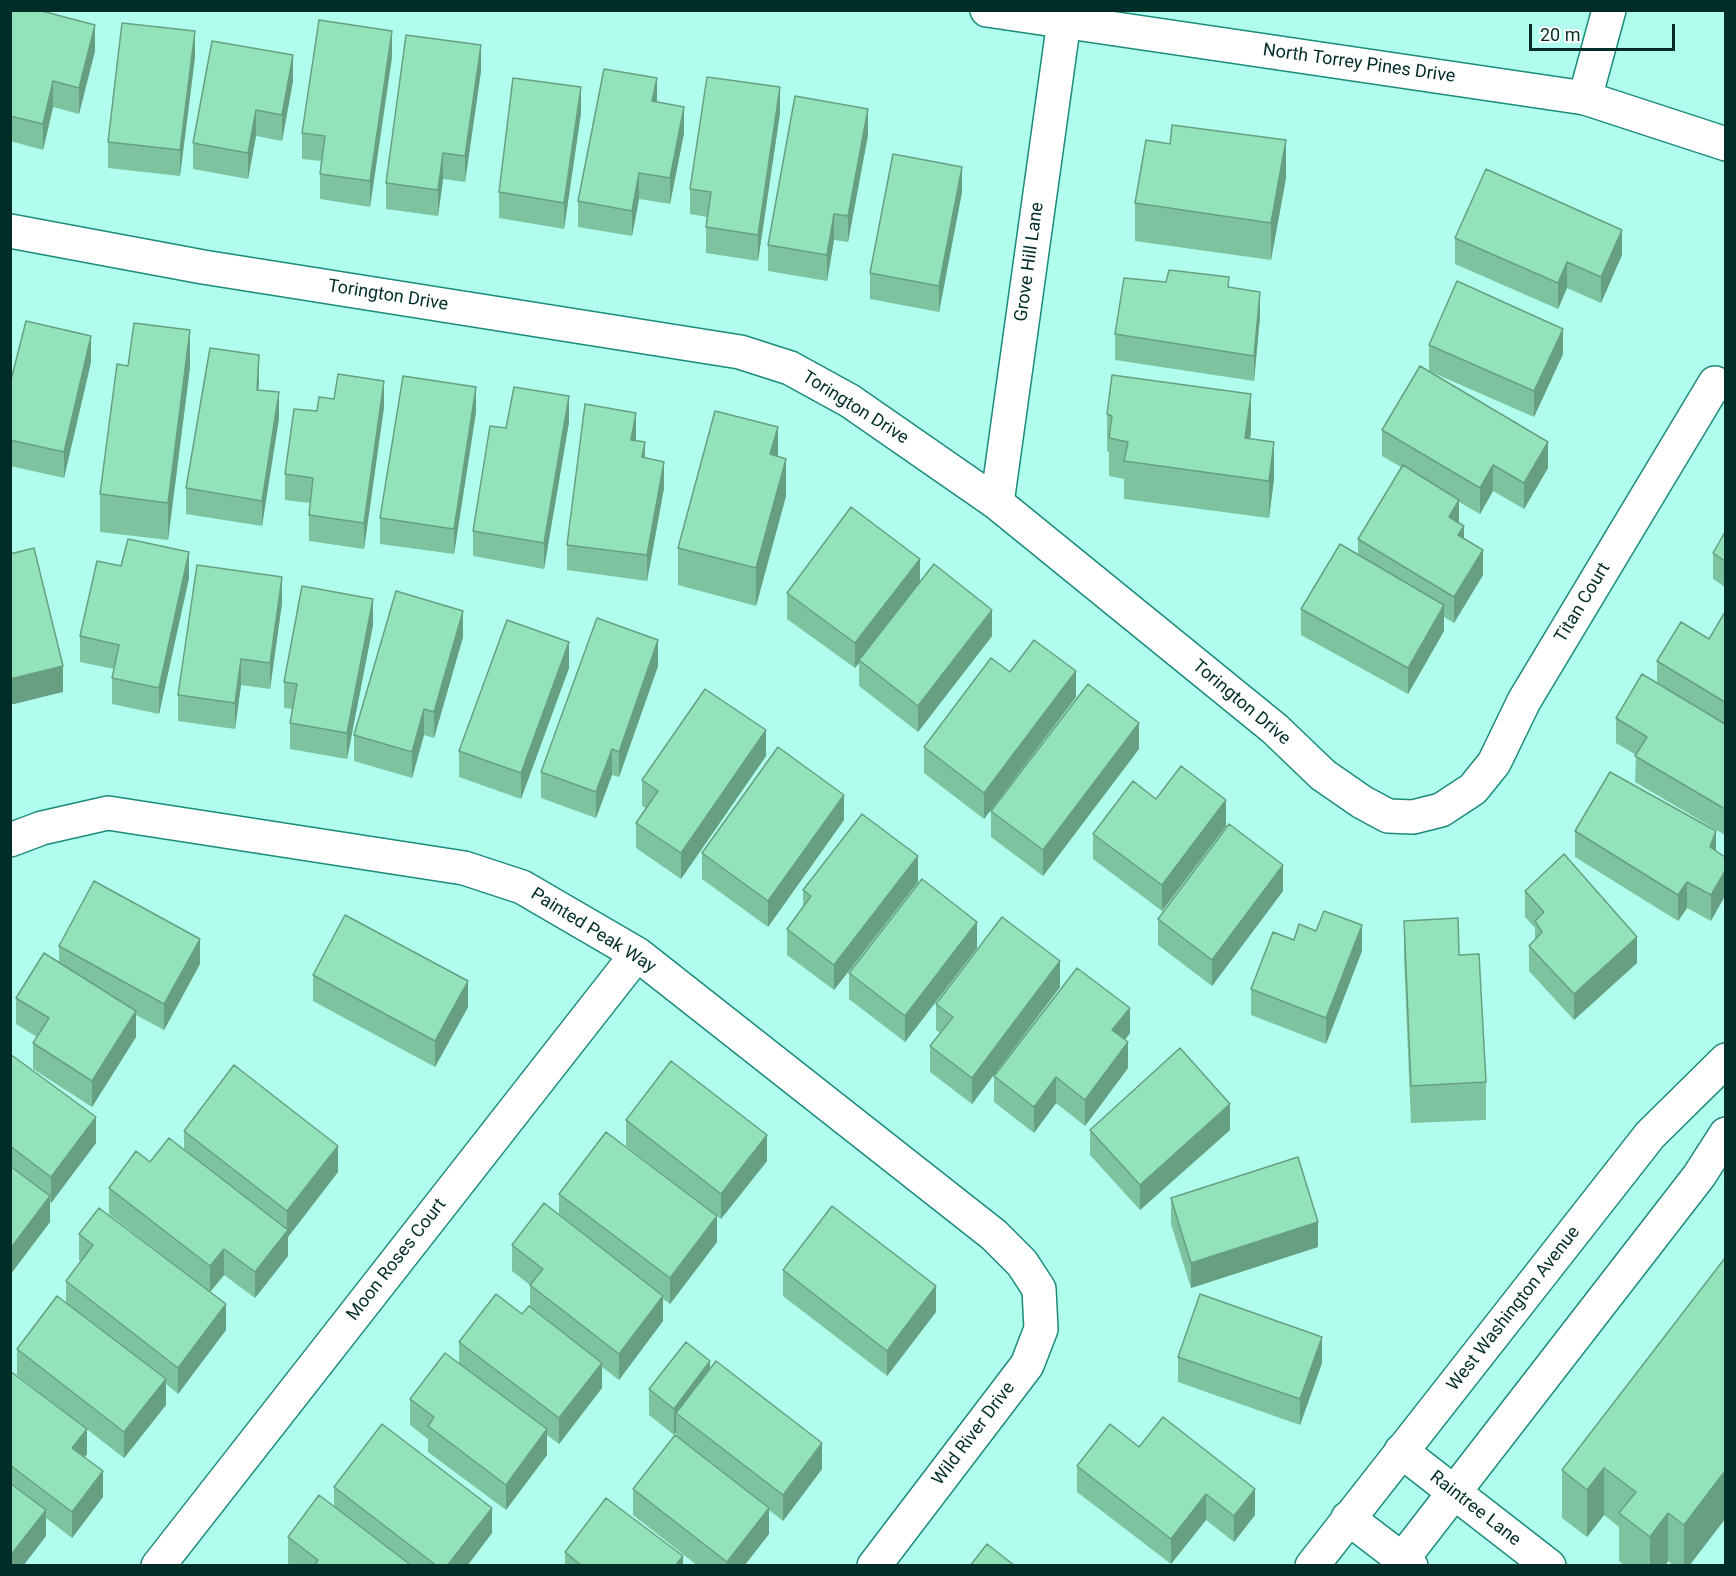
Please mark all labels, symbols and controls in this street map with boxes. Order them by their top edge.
scale bar [1532,12,1678,50]
text: 20 m [1540,24,1580,45]
street label: North Torrey Pines Drive [1261,40,1457,88]
street label: Grove Hill Lane [1011,201,1049,323]
street label: Torington Drive [326,276,450,316]
street label: Torington Drive [798,367,912,449]
street label: Titan Court [1551,559,1615,647]
street label: Torington Drive [1188,656,1294,750]
street label: Painted Peak Way [526,884,660,978]
street label: Moon Roses Court [343,1195,451,1325]
street label: West Washington Avenue [1443,1222,1585,1396]
street label: Wild River Drive [928,1378,1020,1490]
street label: Raintree Lane [1425,1467,1525,1551]

